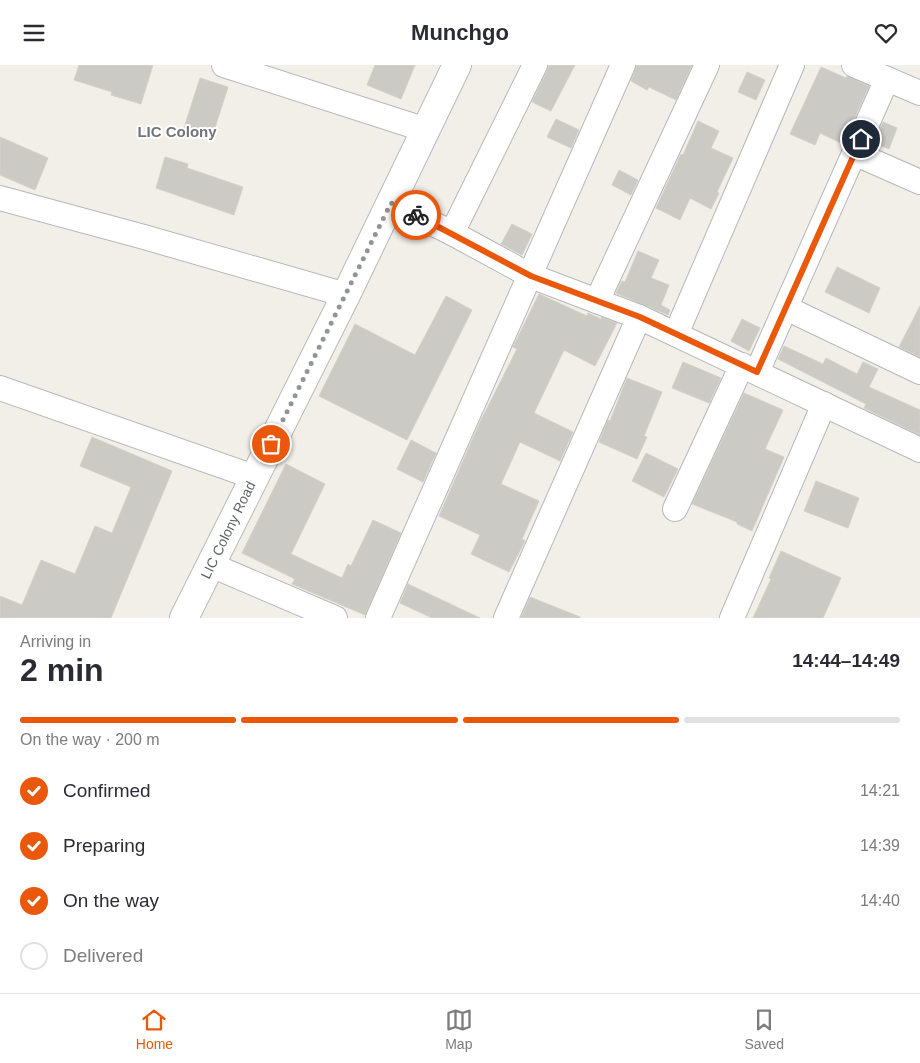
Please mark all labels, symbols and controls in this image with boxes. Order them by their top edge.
icon: menu [20,19,48,47]
icon: heart [872,19,900,47]
text: Munchgo [411,20,509,45]
pin [840,118,882,160]
district label: LIC Colony [137,123,217,140]
icon: home [847,125,875,153]
courier [391,190,441,240]
icon: bike [402,201,430,229]
pin [250,423,292,465]
icon: bag [257,430,285,458]
street label: LIC Colony Road [197,479,259,581]
text: Arriving in [20,633,91,650]
text: 14:44–14:49 [792,650,900,671]
text: 2 min [20,652,104,688]
text: On the way · 200 m [20,731,160,748]
icon: check [20,777,48,805]
text: Confirmed [63,780,151,801]
text: 14:21 [860,782,900,799]
icon: check [20,832,48,860]
text: Preparing [63,835,145,856]
text: 14:39 [860,837,900,854]
icon: check [20,887,48,915]
text: On the way [63,890,159,911]
text: 14:40 [860,892,900,909]
text: Delivered [63,945,143,966]
tab: Home [136,1006,173,1052]
tab: Map [445,1006,473,1052]
tab: Saved [744,1006,784,1052]

